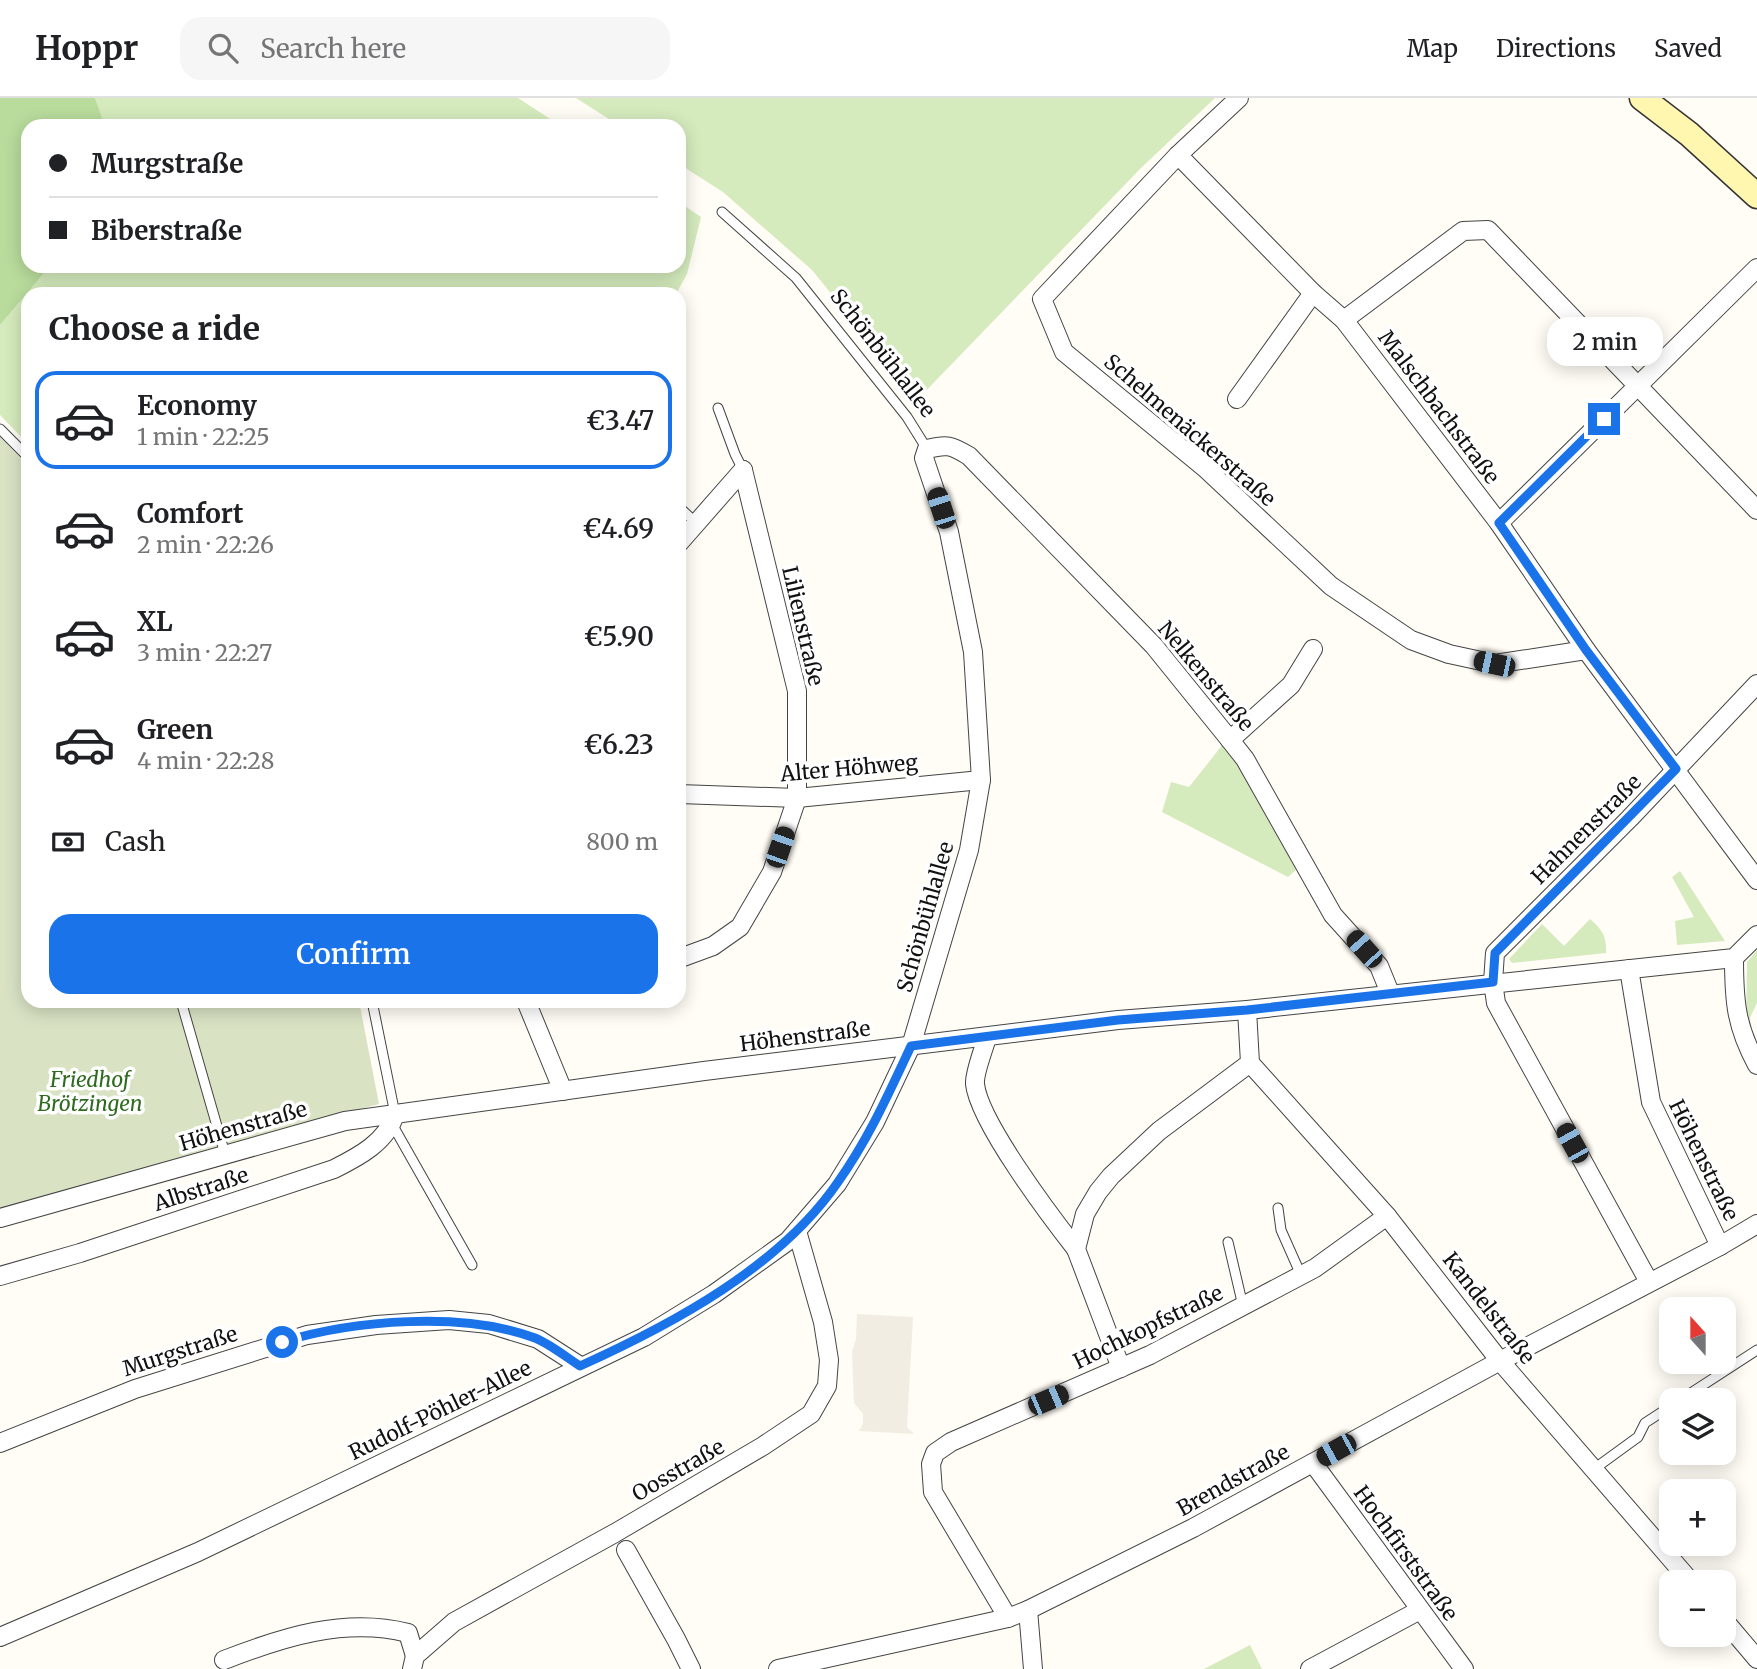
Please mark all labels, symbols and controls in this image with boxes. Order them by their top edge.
search box [180,17,670,80]
text: Hoppr [35,28,138,69]
icon: search [204,29,242,67]
text: Search here [260,32,406,65]
text: Map [1407,33,1458,64]
text: Directions [1496,33,1616,64]
text: Saved [1654,33,1722,64]
text: Murgstraße [91,147,243,180]
text: Biberstraße [91,214,242,247]
street label: Schönbühlallee [824,283,942,423]
text: Choose a ride [49,309,260,349]
callout: 2 min [1546,317,1662,366]
street label: Malschbachstraße [1372,325,1506,489]
text: 2 min [1573,327,1637,356]
street label: Schelmenäckerstraße [1099,348,1281,512]
icon: car [53,389,116,452]
text: Economy [137,389,257,422]
route end [1588,403,1620,435]
text: €3.47 [586,404,654,437]
text: 1 min · 22:25 [137,422,270,451]
car [925,485,958,531]
icon: car [53,497,116,560]
text: Comfort [137,497,243,530]
text: €4.69 [583,512,654,545]
text: 2 min · 22:26 [137,530,274,559]
street label: Lilienstraße [776,564,830,688]
icon: car [53,605,116,668]
text: XL [137,605,173,638]
street label: Nelkenstraße [1152,616,1260,737]
text: €5.90 [584,620,654,653]
text: 3 min · 22:27 [137,638,272,667]
car [1472,649,1517,679]
icon: car [53,713,116,776]
text: Green [137,713,213,746]
text: €6.23 [584,728,654,761]
text: 4 min · 22:28 [137,746,274,775]
street label: Alter Höhweg [778,749,919,788]
street label: Hahnenstraße [1525,768,1647,890]
icon: cash [49,823,87,861]
car [764,824,797,870]
text: Cash [105,825,166,858]
text: 800 m [586,827,658,856]
street label: Schönbühlallee [891,838,959,995]
button: Confirm [49,914,658,994]
car [1343,926,1386,972]
street label: Höhenstraße [738,1015,872,1057]
park label: Friedhof Brötzingen [38,1066,142,1117]
street label: Höhenstraße [176,1095,310,1157]
street label: Höhenstraße [1663,1095,1745,1225]
car [1553,1120,1592,1166]
street label: Albstraße [149,1161,252,1217]
street label: Kandelstraße [1437,1247,1541,1369]
street label: Hochkopfstraße [1069,1279,1227,1375]
north arrow [1659,1297,1736,1374]
map controls [1659,1297,1736,1647]
street label: Murgstraße [119,1320,241,1382]
route start [266,1326,298,1358]
street label: Rudolf-Pöhler-Allee [344,1354,536,1466]
car [1025,1382,1072,1418]
button: layers [1659,1388,1736,1465]
car [1313,1431,1360,1469]
street label: Oosstraße [627,1433,729,1507]
street label: Brendstraße [1172,1438,1294,1522]
button: + [1659,1479,1736,1556]
street label: Hochfirststraße [1348,1480,1464,1626]
button: − [1659,1570,1736,1647]

